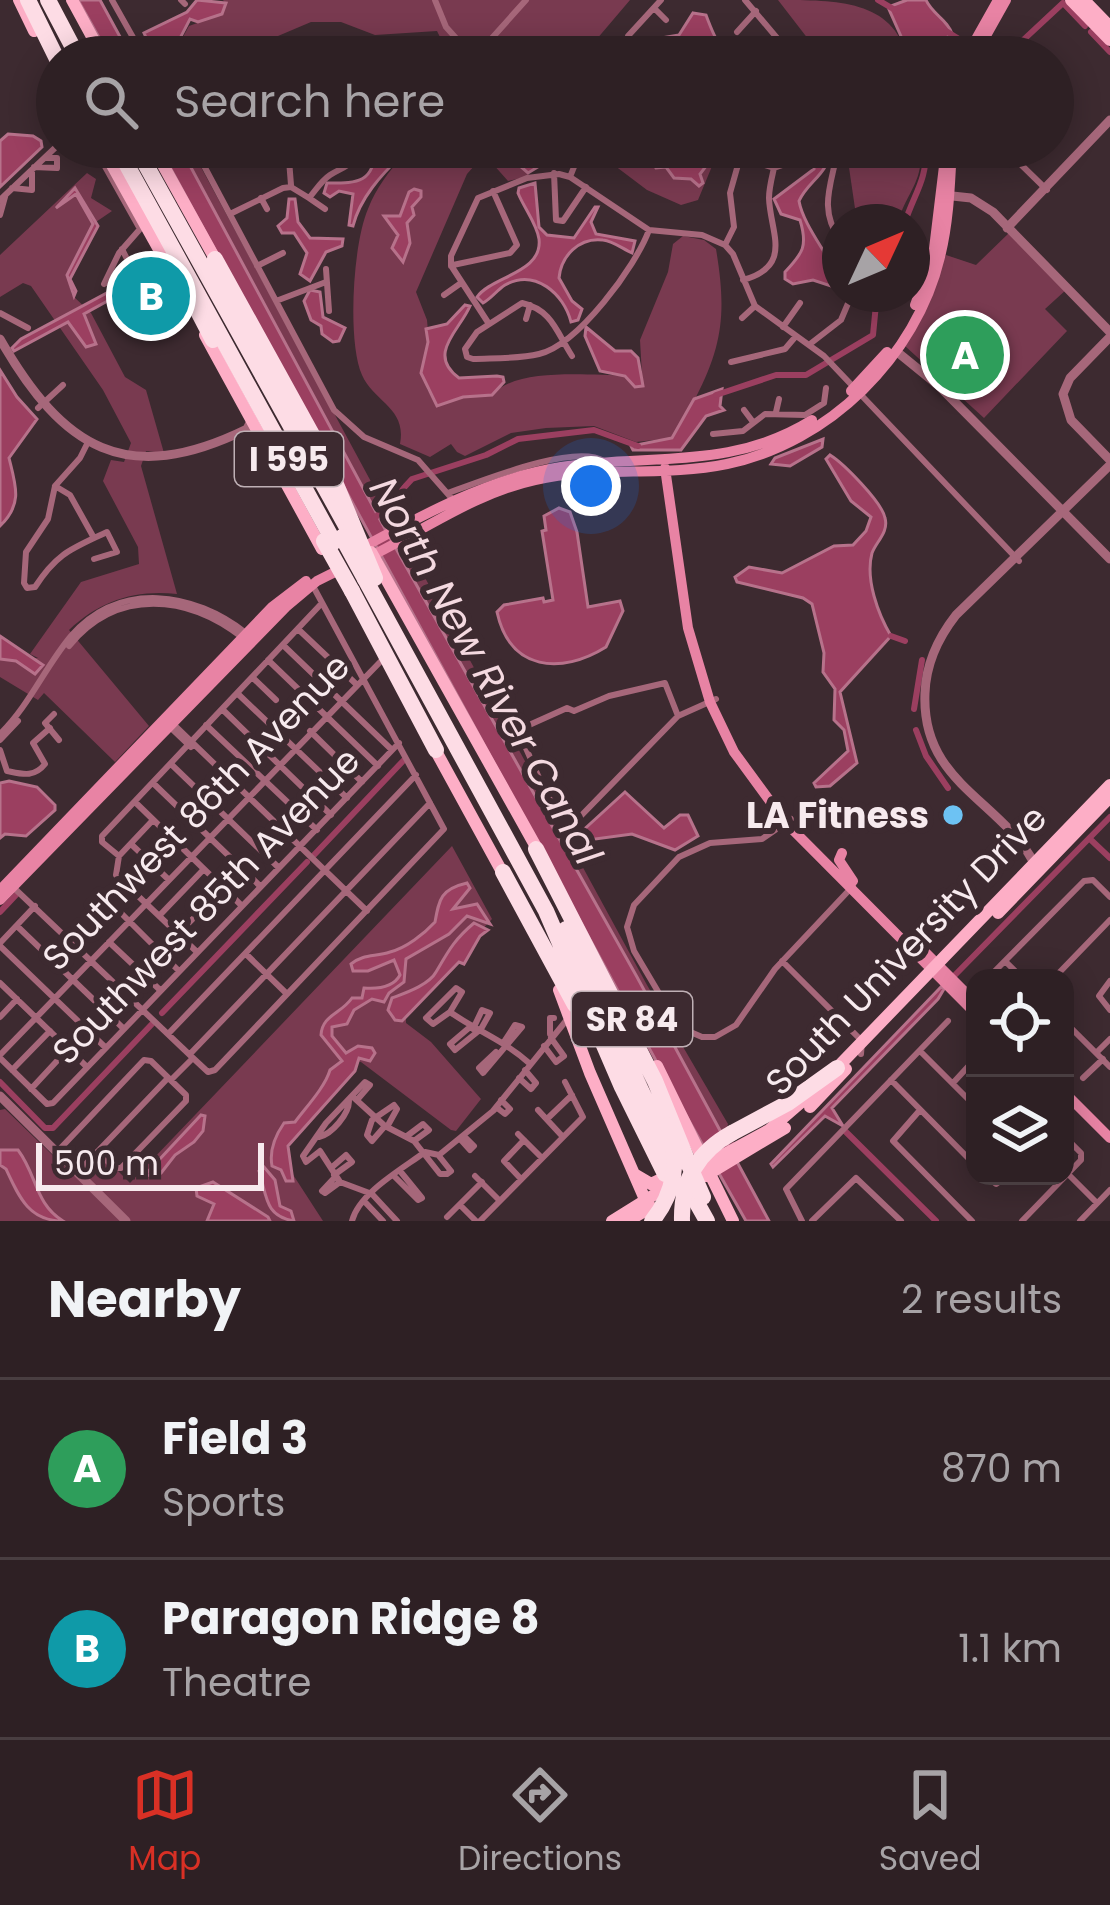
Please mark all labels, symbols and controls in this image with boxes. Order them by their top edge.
search box [36,36,1074,168]
icon: search [78,69,144,135]
text: Search here [174,70,445,133]
north arrow [822,204,930,312]
pin: B [112,251,190,341]
pin: A [926,310,1004,400]
road number: I 595 [235,432,343,486]
your location [561,456,621,516]
water label: North New River Canal [356,467,616,875]
street label: Southwest 86th Avenue [31,642,361,982]
street label: Southwest 85th Avenue [41,736,371,1076]
place label: LA Fitness [746,790,929,841]
street label: South University Drive [754,793,1058,1107]
marker: LA Fitness [940,802,966,828]
map controls [966,969,1074,1185]
button: locate [966,969,1074,1077]
road number: SR 84 [572,992,692,1046]
button: layers [966,1077,1074,1185]
scale bar [36,1137,264,1190]
text: 500 m [54,1140,159,1187]
text: Nearby [48,1263,241,1335]
text: 2 results [901,1272,1062,1327]
text: Field 3 [162,1407,308,1470]
text: A [73,1441,101,1496]
text: 870 m [941,1441,1062,1496]
text: Sports [162,1475,285,1530]
text: Paragon Ridge 8 [162,1587,540,1650]
text: B [74,1621,100,1676]
text: 1.1 km [958,1621,1062,1676]
text: Theatre [162,1655,312,1710]
tab: Map [128,1762,201,1884]
tab: Directions [458,1762,622,1884]
tab: Saved [879,1762,982,1884]

